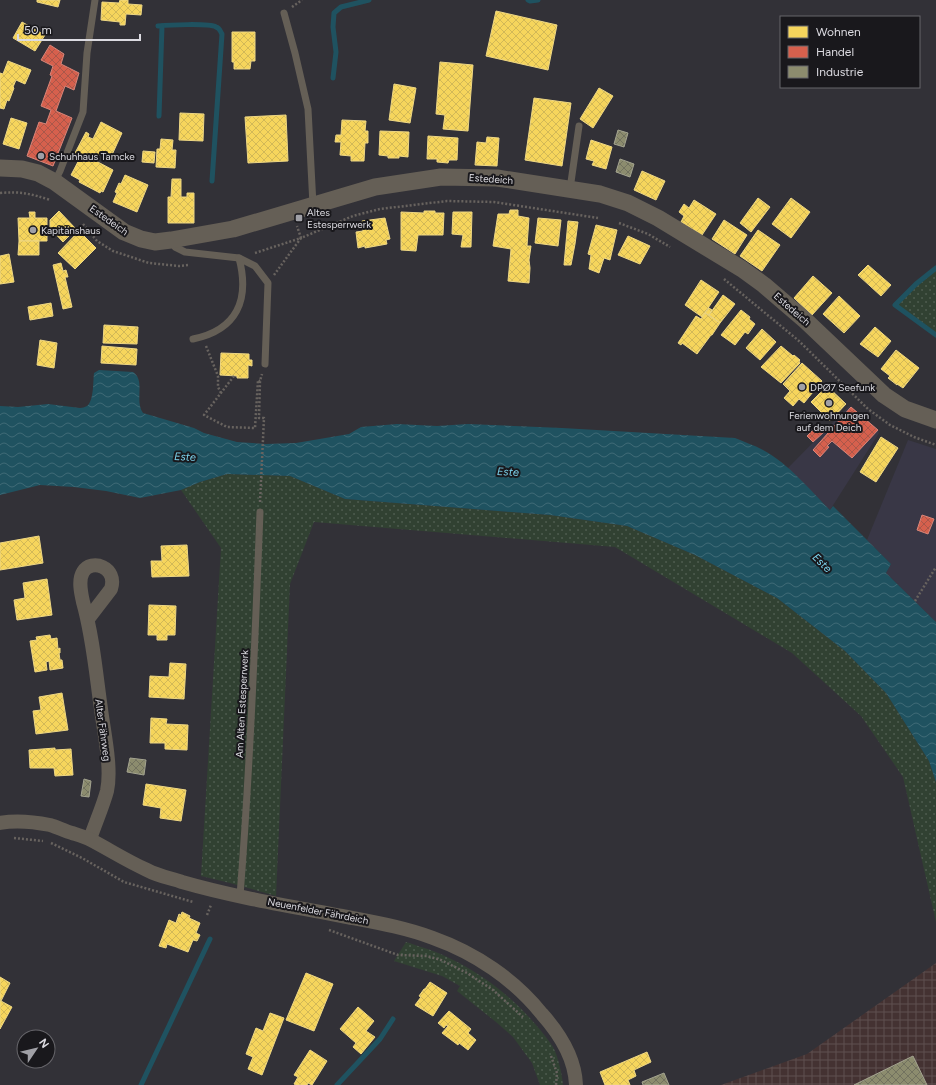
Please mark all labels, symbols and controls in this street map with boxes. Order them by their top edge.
scale bar [18,16,140,42]
legend [780,16,920,88]
text: 50 m [24,23,52,37]
text: Wohnen [816,25,861,39]
text: Handel [816,45,854,59]
text: Industrie [816,65,864,79]
place label: Schuhhaus Tamcke [49,150,135,163]
marker: Schuhhaus Tamcke [36,151,46,161]
street label: Estedeich [468,171,514,187]
street label: Estedeich [87,202,131,238]
place label: Altes Estesperrwerk [307,206,371,231]
marker: Altes Estesperrwerk [294,213,304,223]
place label: Kapitänshaus [41,224,101,237]
marker: Kapitänshaus [28,225,38,235]
street label: Estedeich [771,290,813,329]
place label: DPØ7 Seefunk [810,381,875,394]
marker: DPØ7 Seefunk [797,382,807,392]
marker: Ferienwohnungen auf dem Deich [824,398,834,408]
place label: Ferienwohnungen auf dem Deich [789,409,870,434]
water label: Este [174,450,196,464]
water label: Este [497,465,519,479]
water label: Este [810,551,834,575]
street label: Am Alten Estesperrwerk [233,650,251,758]
street label: Alter Fährweg [92,698,114,762]
street label: Neuenfelder Fährdeich [266,895,370,927]
north arrow [16,1029,56,1069]
text: N [36,1036,52,1051]

